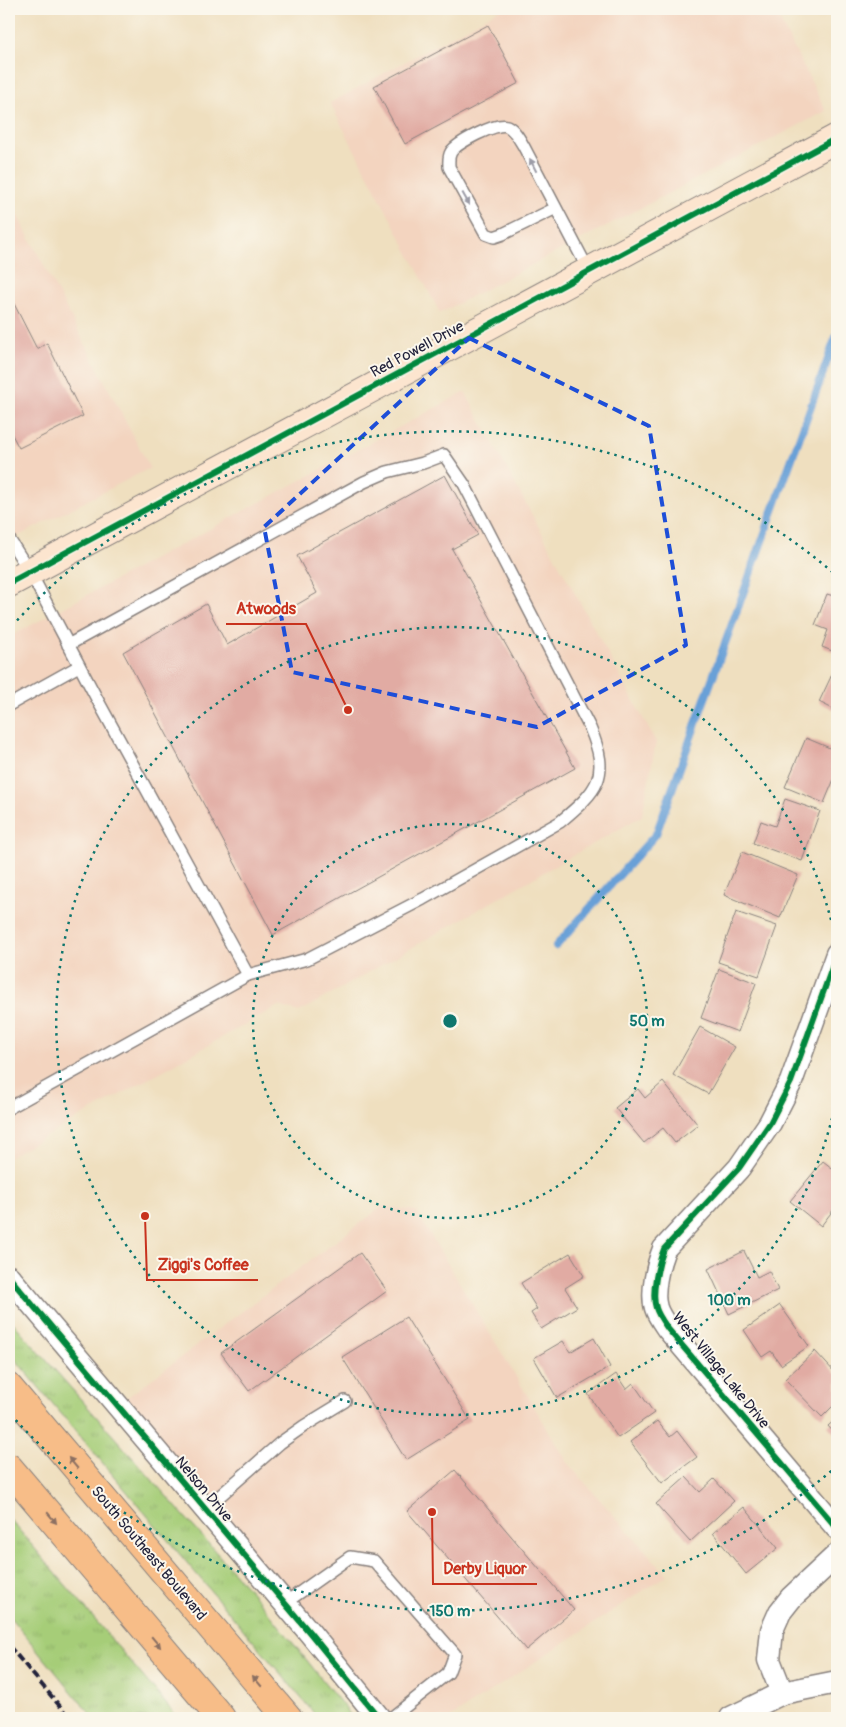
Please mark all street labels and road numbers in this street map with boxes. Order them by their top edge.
street label: Red Powell Drive [367,317,468,382]
street label: West Village Lake Drive [668,1308,774,1433]
street label: Nelson Drive [171,1453,237,1526]
street label: South Southeast Boulevard [87,1482,210,1624]

